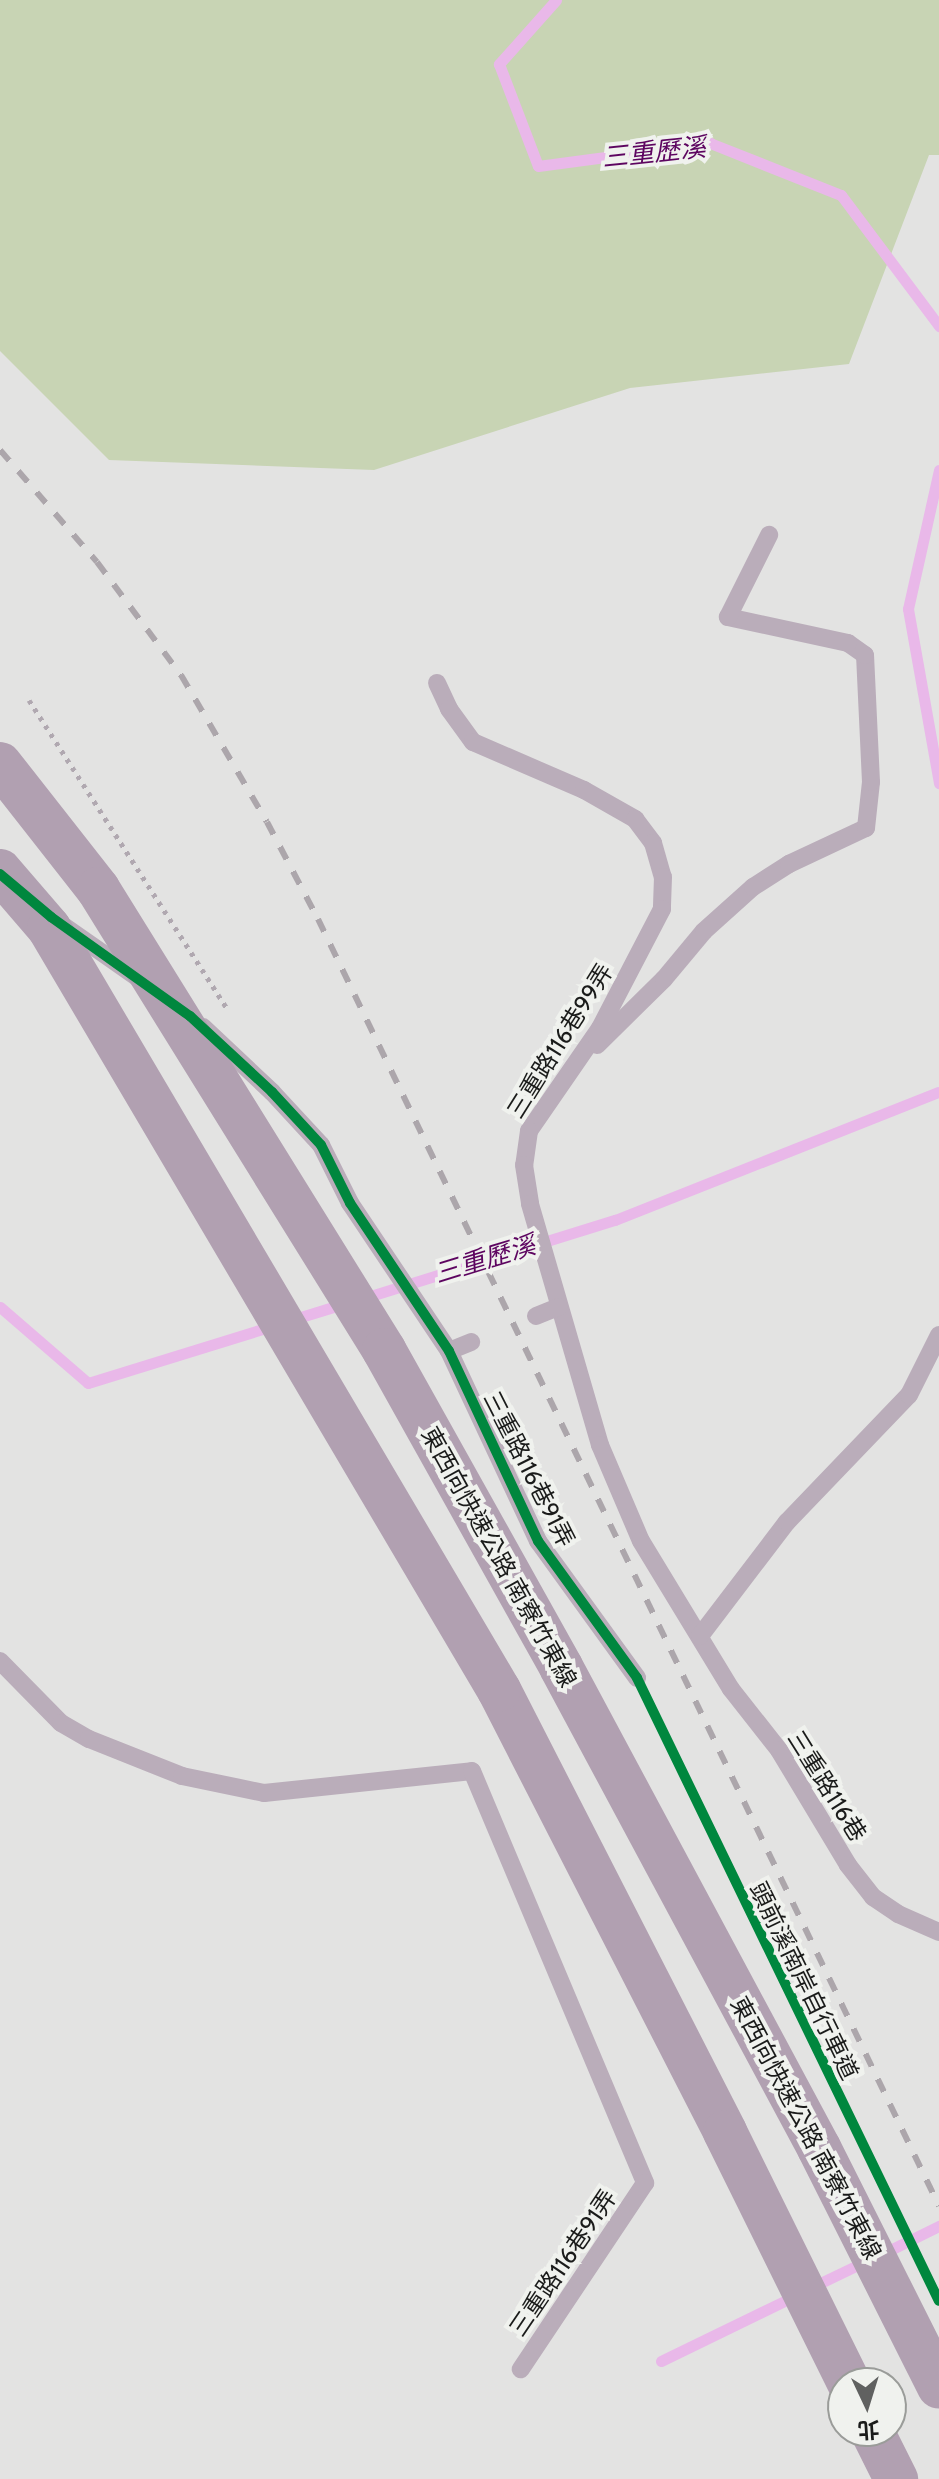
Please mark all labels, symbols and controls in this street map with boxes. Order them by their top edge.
water label: 三重歷溪 [601,132,707,174]
street label: 三重路116巷99弄 [501,959,619,1123]
water label: 三重歷溪 [431,1230,539,1290]
street label: 三重路116巷91弄 [477,1386,581,1552]
street label: 東西向快速公路 南寮竹東線 [415,1422,583,1692]
street label: 三重路116巷 [782,1725,872,1847]
street label: 頭前溪南岸自行車道 [744,1878,864,2084]
street label: 東西向快速公路 南寮竹東線 [724,1992,888,2264]
street label: 三重路116巷91弄 [503,2184,623,2342]
north arrow [827,2367,907,2447]
text: 北 [857,2415,881,2444]

